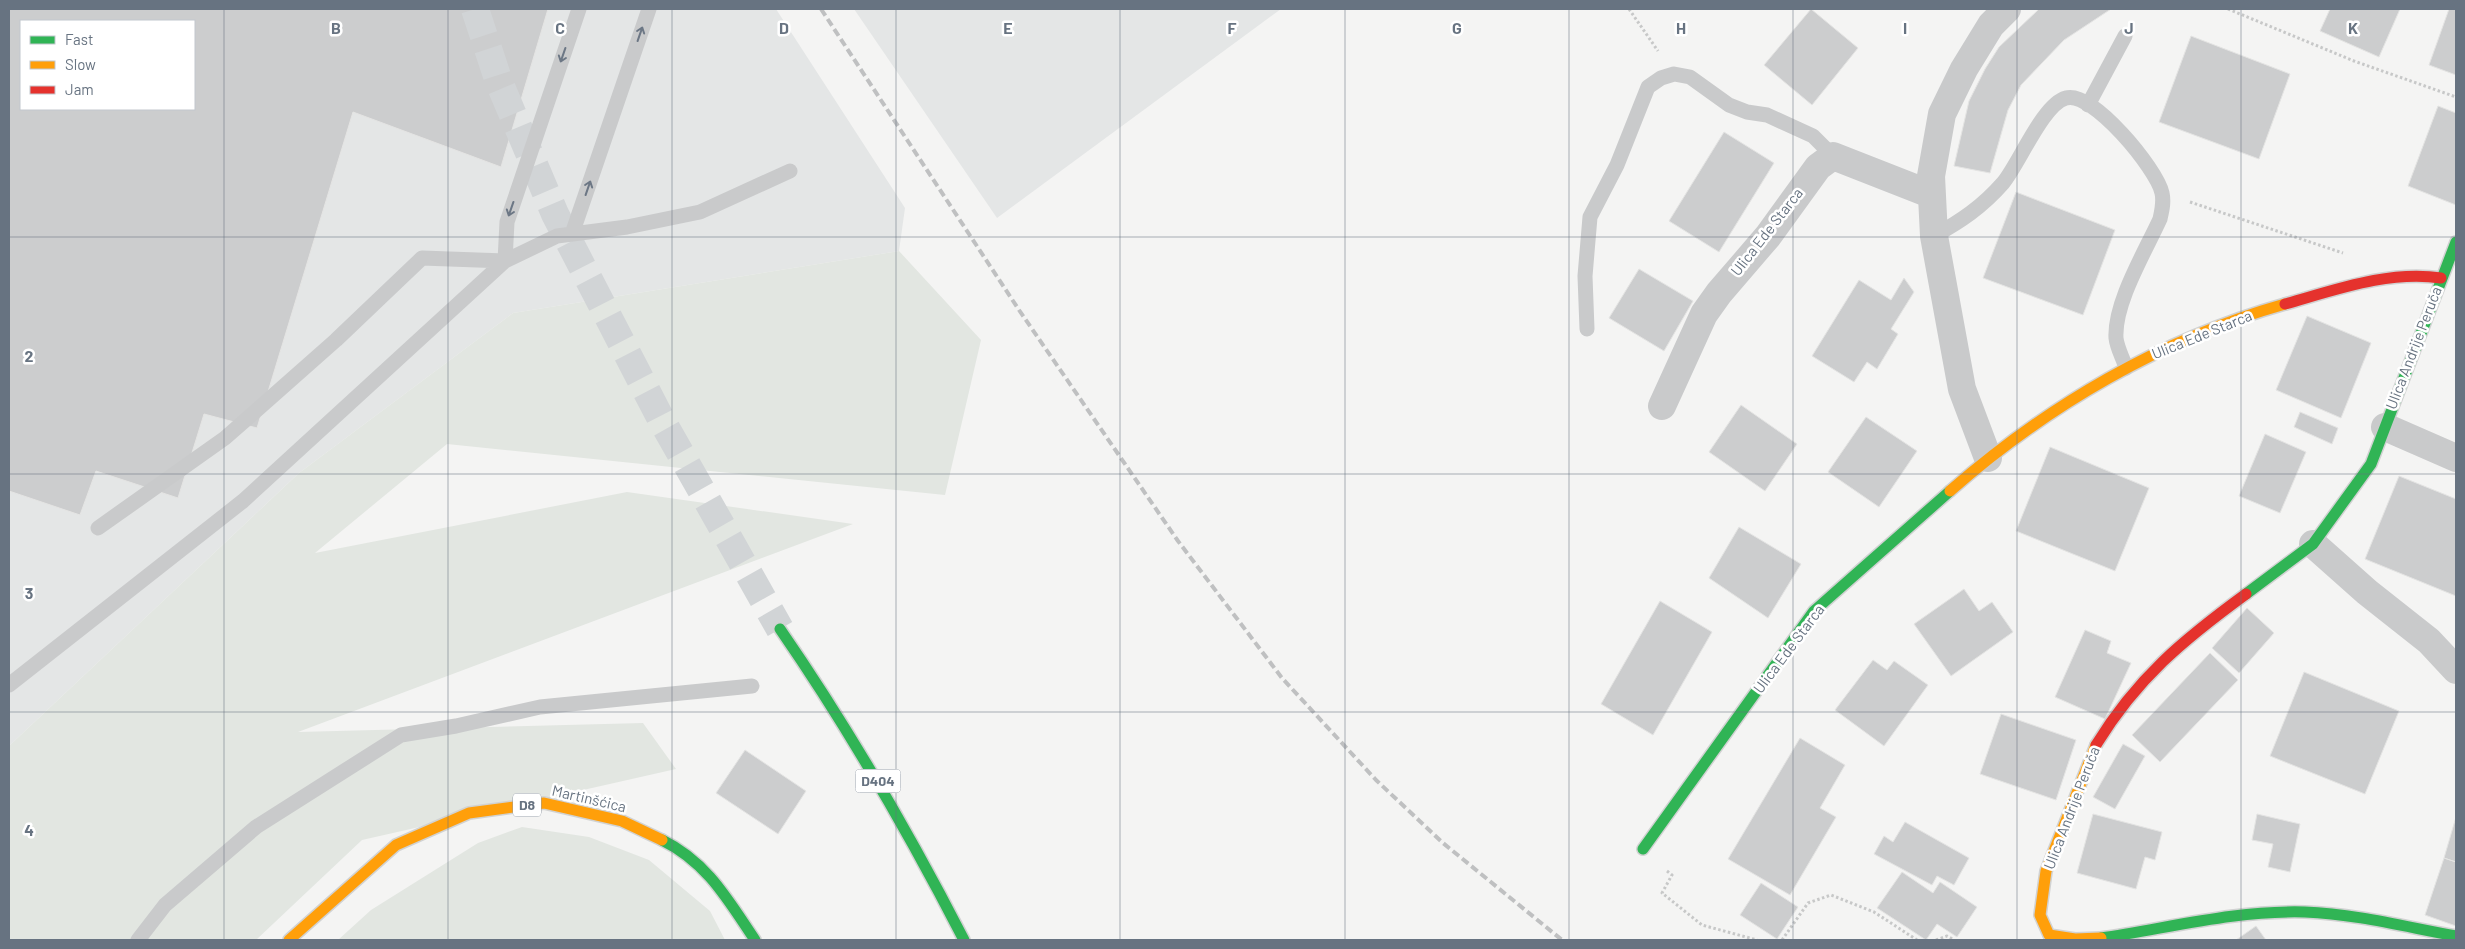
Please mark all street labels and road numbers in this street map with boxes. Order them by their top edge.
street label: Ulica Ede Starca [1726,184,1806,279]
street label: Ulica Andrije Peruča [2381,284,2445,412]
street label: Ulica Ede Starca [2149,306,2254,362]
street label: Ulica Ede Starca [1749,600,1827,696]
street label: Ulica Andrije Peruča [2039,744,2103,872]
road number: D404 [856,769,900,792]
street label: Martinšćica [550,781,628,815]
road number: D8 [513,794,541,816]

